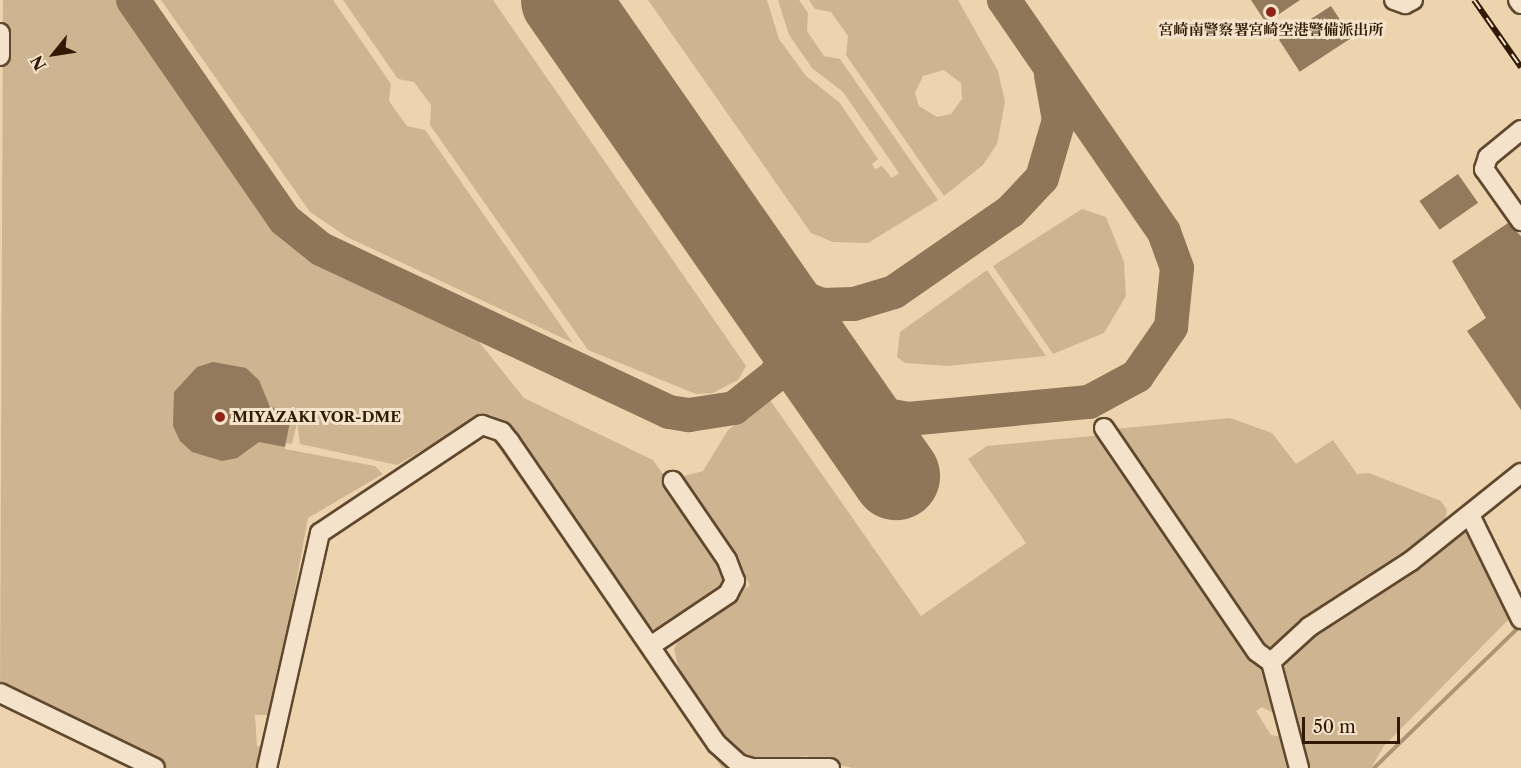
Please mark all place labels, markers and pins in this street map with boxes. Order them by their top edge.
marker: 宮崎南警察署宮崎空港警備派出所 [1264,5,1278,19]
place label: 宮崎南警察署宮崎空港警備派出所 [1159,21,1383,39]
place label: MIYAZAKI VOR-DME [232,408,402,426]
marker: MIYAZAKI VOR-DME [213,410,227,424]

